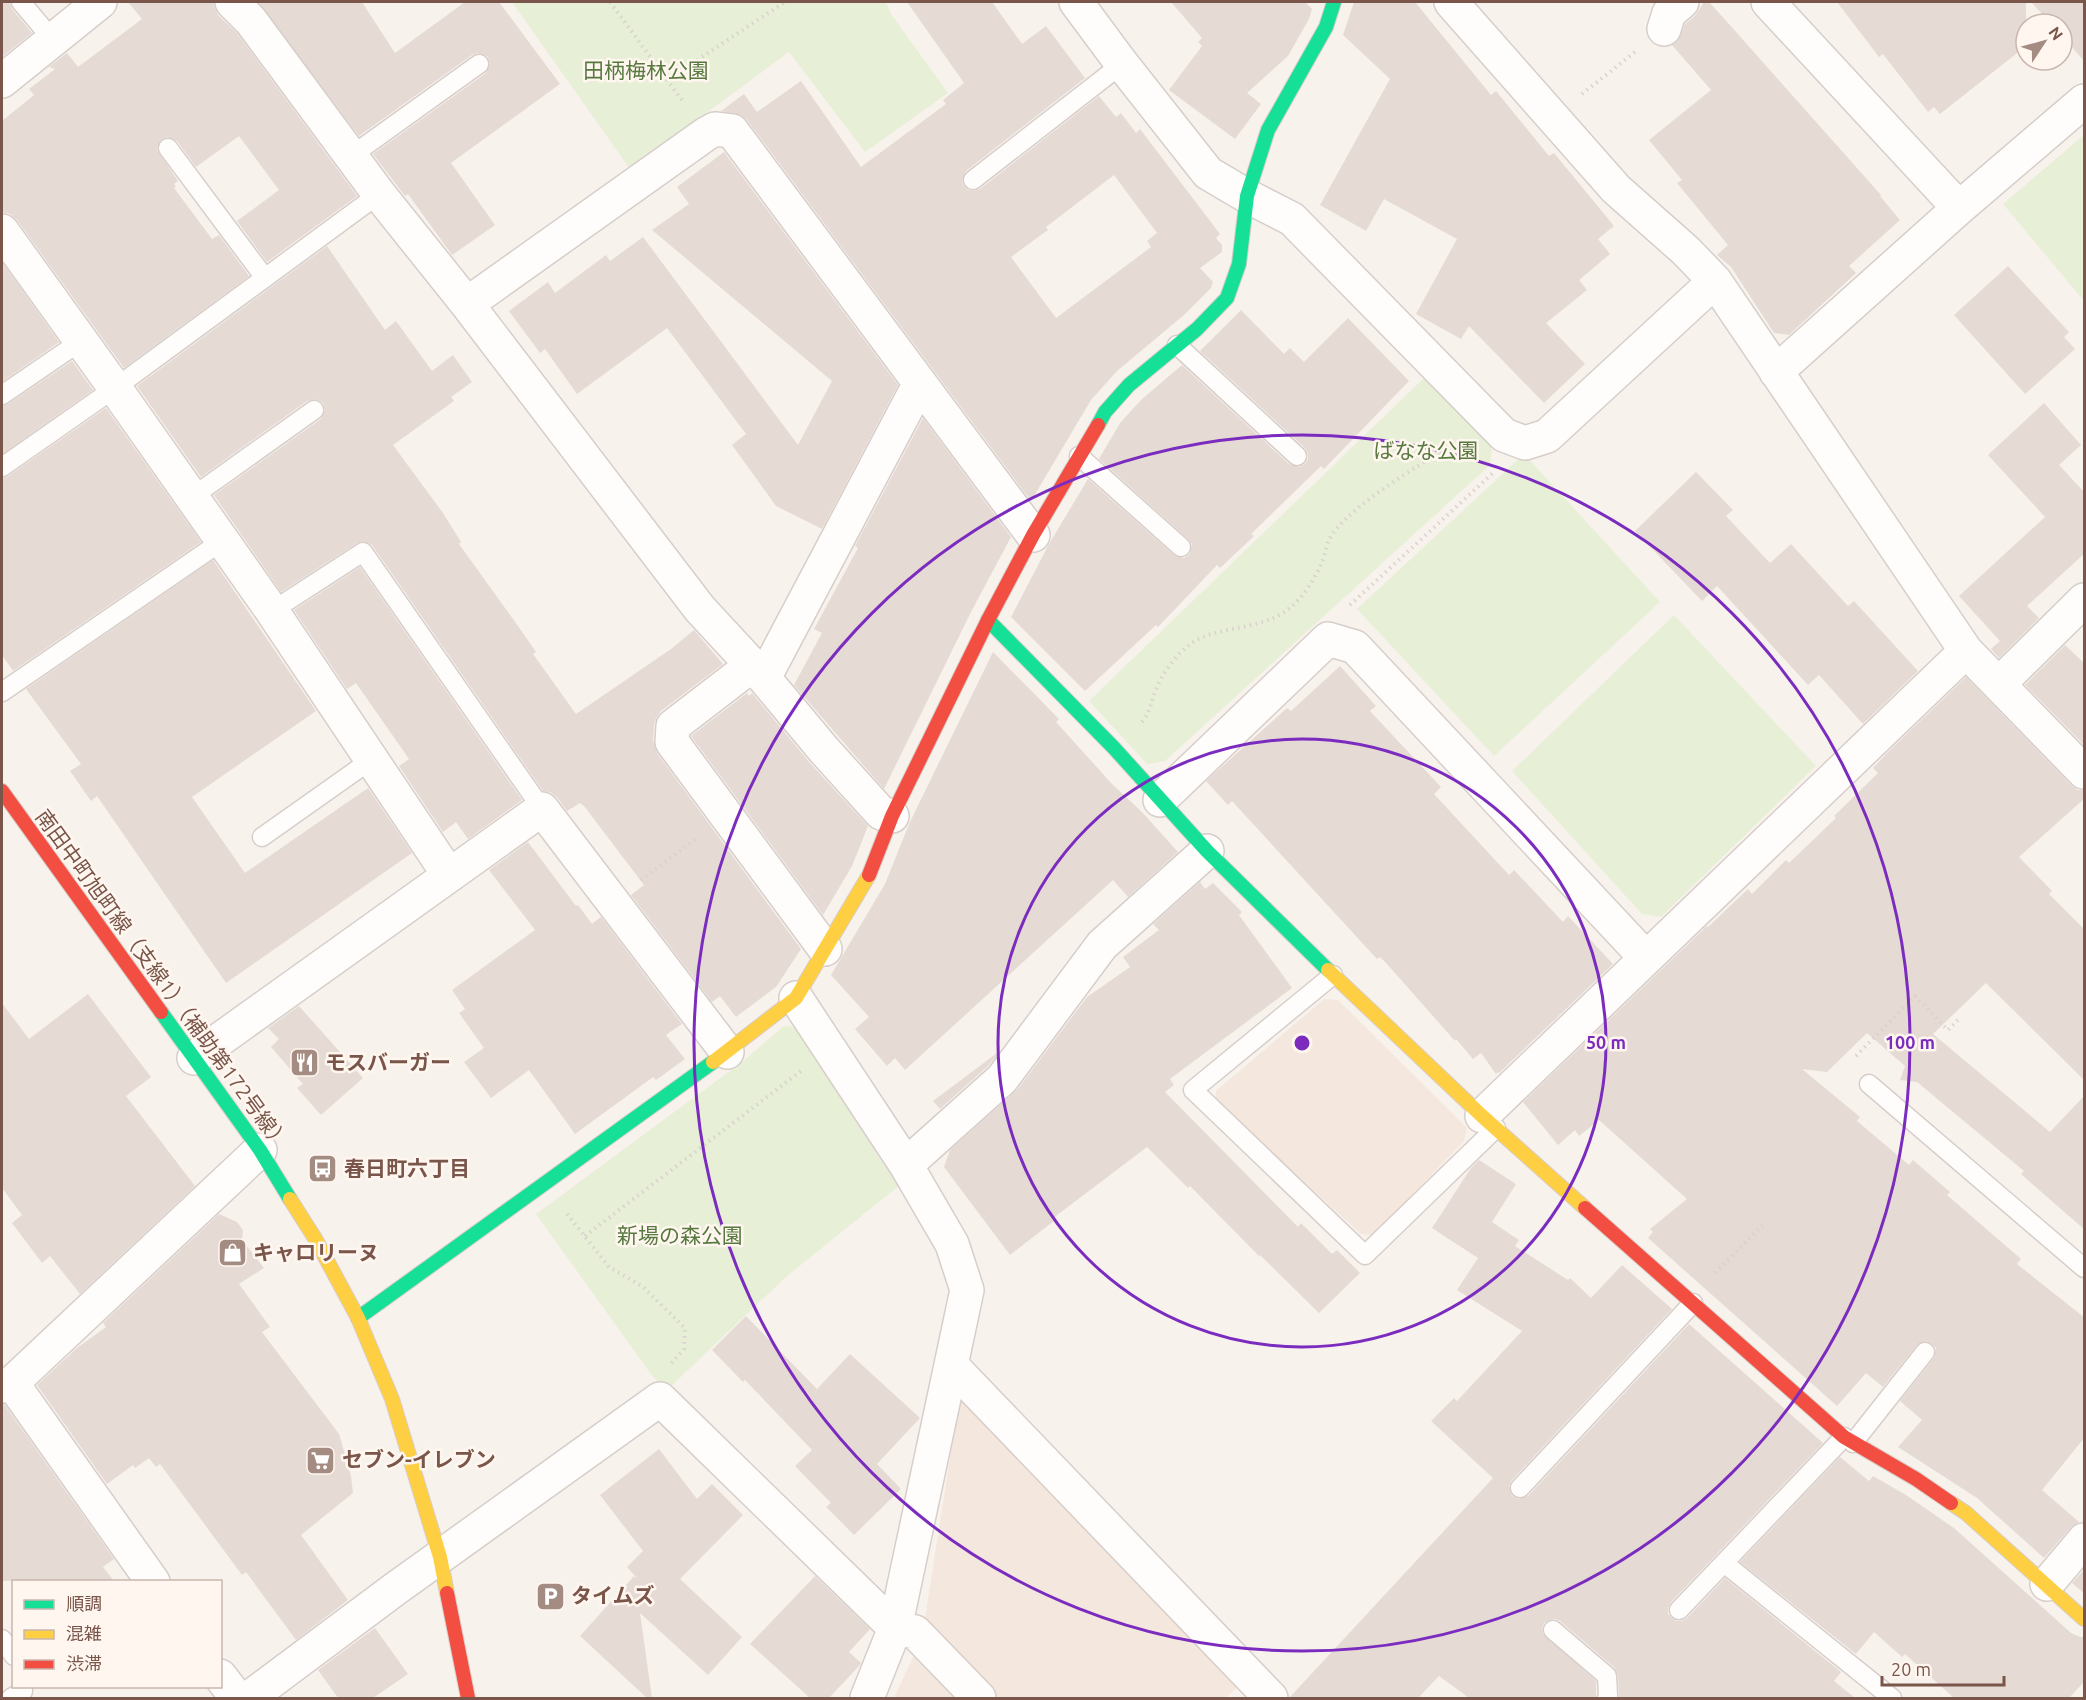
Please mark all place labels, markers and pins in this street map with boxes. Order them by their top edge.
centre of rings [1292,1033,1312,1053]
restaurant icon: モスバーガー [288,1047,320,1079]
place label: モスバーガー [325,1050,451,1074]
bus stop icon: 春日町六丁目 [307,1153,339,1185]
place label: 春日町六丁目 [344,1156,470,1180]
shop icon: キャロリーヌ [216,1237,248,1269]
place label: キャロリーヌ [253,1240,379,1264]
supermarket icon: セブン-イレブン [305,1444,337,1476]
place label: セブン-イレブン [342,1447,496,1471]
parking icon: タイムズ [534,1580,566,1612]
place label: タイムズ [571,1583,655,1607]

